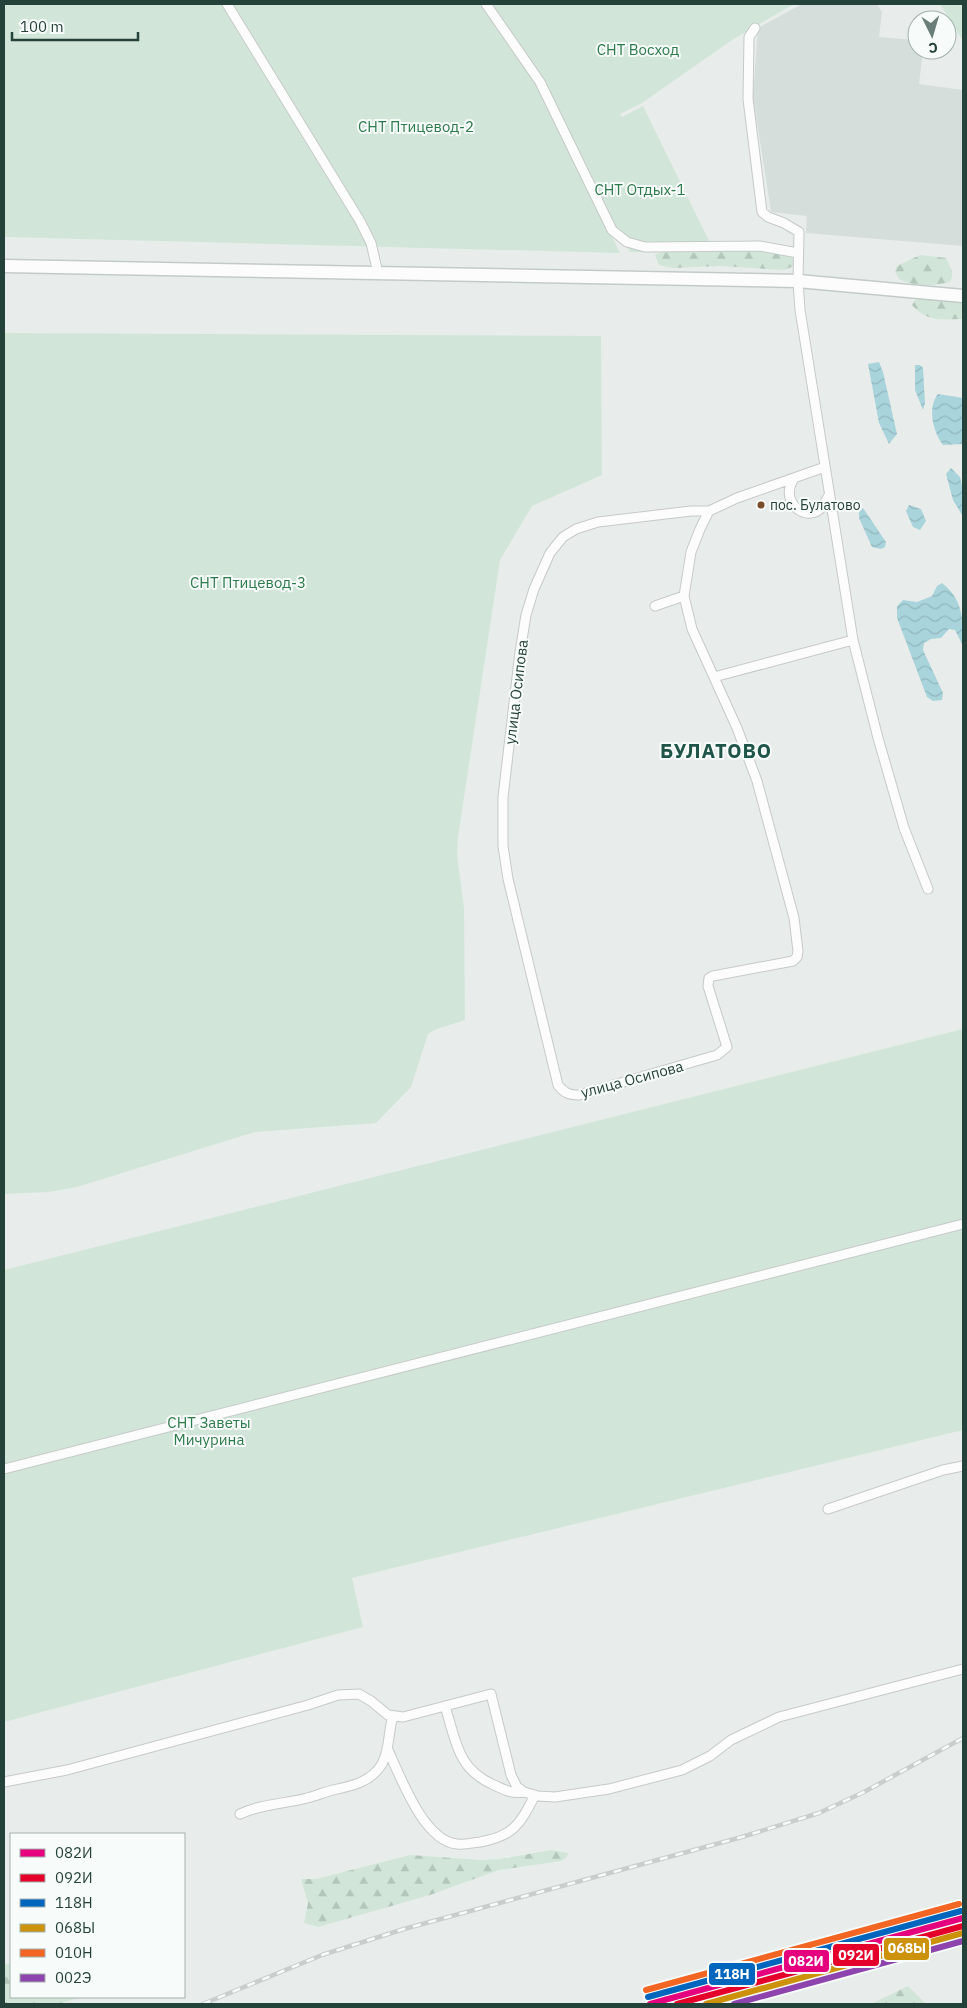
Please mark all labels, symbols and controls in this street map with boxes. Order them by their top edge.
scale bar [12,10,139,42]
north arrow [907,10,957,60]
text: 100 m [20,17,64,36]
text: С [928,39,938,57]
park label: СНТ Восход [597,40,679,59]
park label: СНТ Птицевод-2 [358,117,474,136]
park label: СНТ Отдых-1 [594,180,686,199]
place label: пос. Булатово [770,496,861,514]
marker: пос. Булатово [756,500,766,510]
park label: СНТ Птицевод-3 [190,573,306,592]
street label: улица Осипова [500,639,532,745]
district label: БУЛАТОВО [660,737,772,764]
street label: улица Осипова [579,1056,685,1102]
park label: СНТ Заветы Мичурина [167,1413,251,1449]
legend [10,1833,185,1998]
text: 082И [55,1843,93,1862]
text: 092И [55,1868,93,1887]
text: 118Н [55,1893,93,1912]
text: 068Ы [55,1918,95,1937]
line badge: 068Ы [883,1937,930,1961]
text: 068Ы [888,1939,926,1957]
text: 010Н [55,1943,93,1962]
line badge: 092И [832,1943,880,1967]
text: 092И [838,1946,874,1964]
line badge: 082И [783,1949,830,1973]
text: 082И [788,1952,824,1970]
line badge: 118Н [708,1962,756,1986]
text: 118Н [714,1965,750,1983]
text: 002Э [55,1968,91,1987]

